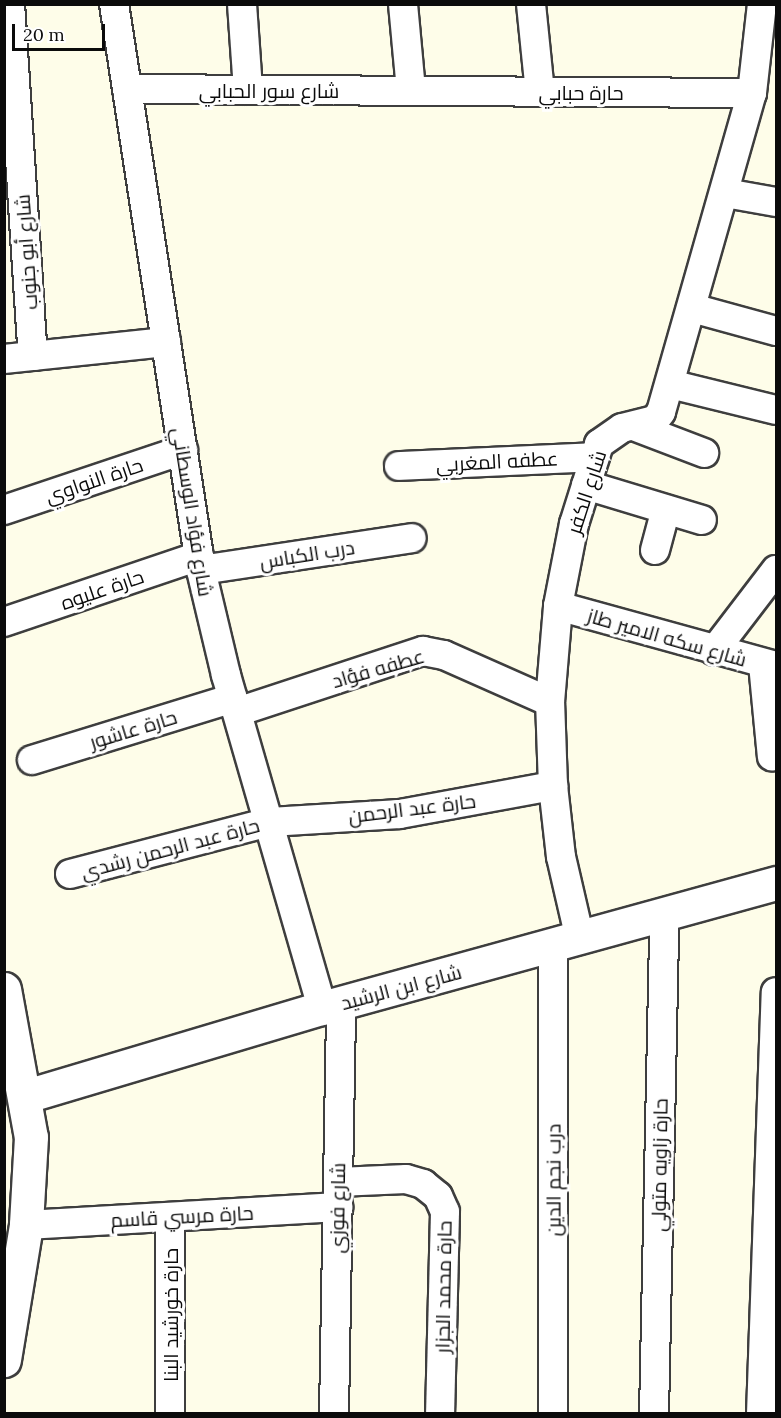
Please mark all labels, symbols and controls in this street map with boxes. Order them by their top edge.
scale bar [15,12,108,50]
text: 20 m [23,23,65,46]
street label: شارع سور الحبابي [199,78,339,102]
street label: حارة حبابي [538,80,624,104]
street label: شارع أبو جنوب [10,193,42,311]
street label: شارع فؤاد الوسطاني [168,426,218,598]
street label: عطفه المغربي [435,446,559,476]
street label: شارع الكفر [561,447,611,537]
street label: حارة النواوي [42,452,146,508]
street label: درب الكباس [258,535,356,573]
street label: حارة عليوه [57,564,147,614]
street label: شارع سكه الامير طاز [584,603,750,671]
street label: عطفه فؤاد [329,643,427,693]
street label: حارة عاشور [86,704,180,754]
street label: حارة عبد الرحمن [347,788,477,828]
street label: حارة عبد الرحمن رشدي [78,813,262,883]
street label: شارع ابن الرشيد [338,959,464,1015]
street label: حارة زاويه متولي [646,1098,672,1232]
street label: درب نجم الدين [541,1124,565,1236]
street label: شارع فوزي [324,1162,350,1254]
street label: حارة مرسي قاسم [110,1200,254,1232]
street label: حارة محمد الجزار [430,1220,456,1354]
street label: حارة خورشيد البنا [158,1248,182,1382]

